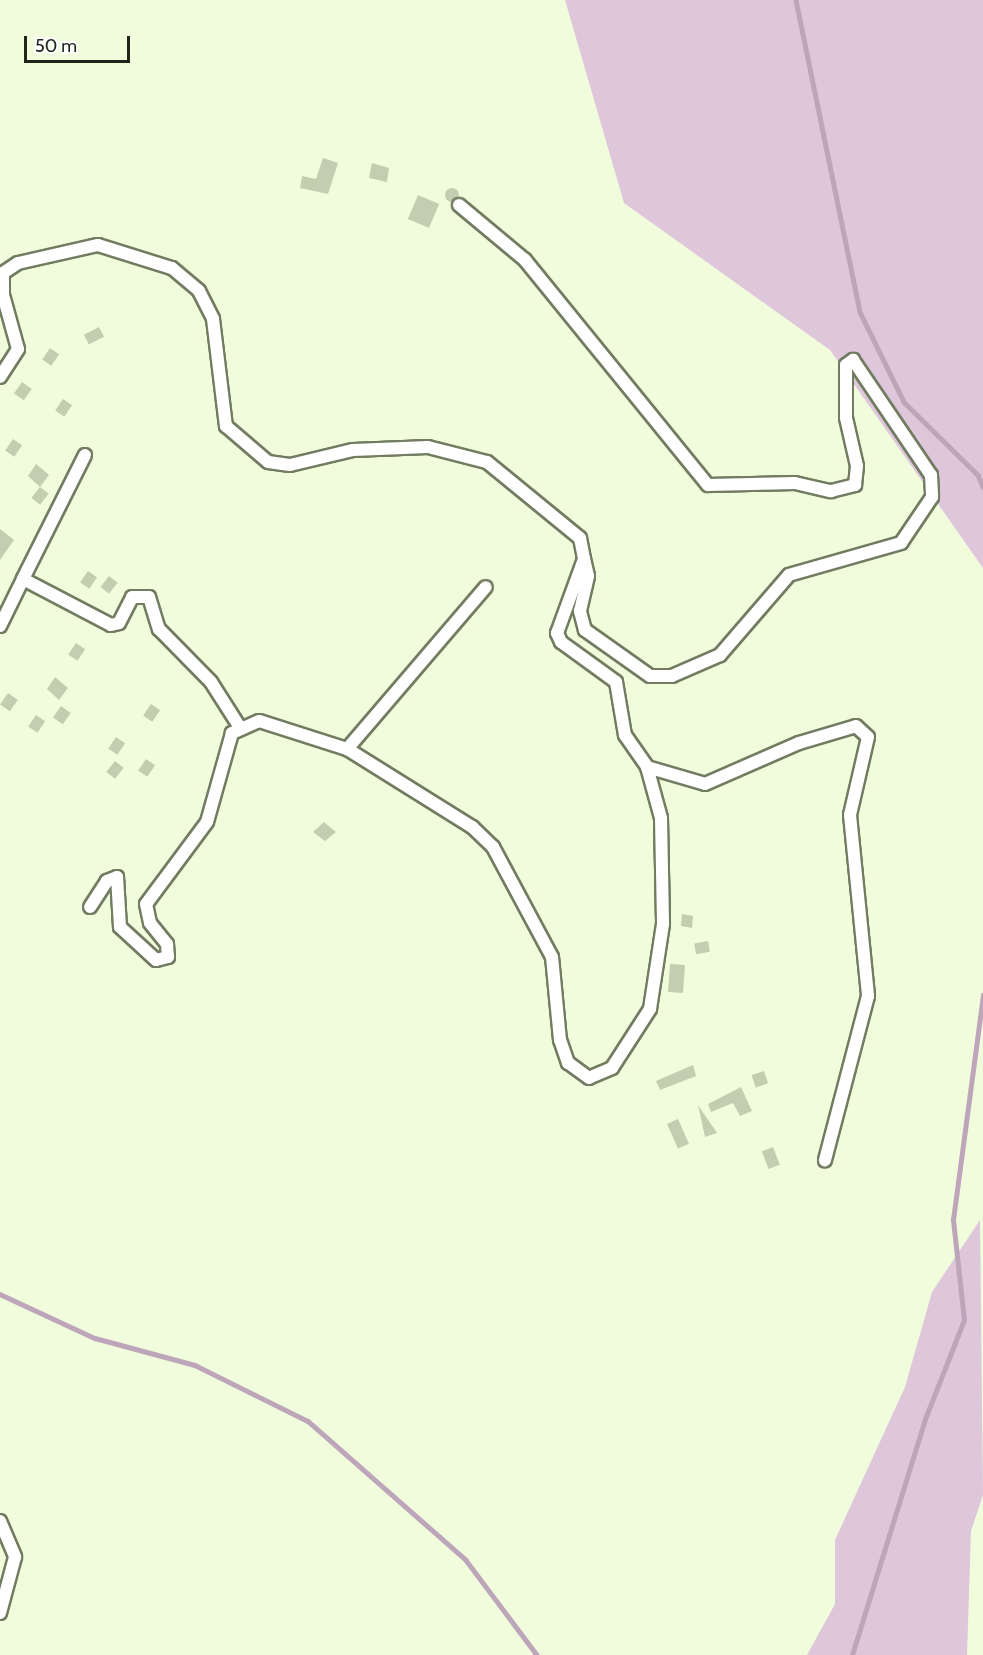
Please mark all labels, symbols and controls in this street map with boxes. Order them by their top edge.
scale bar [27,24,134,62]
text: 50 m [35,35,77,57]

